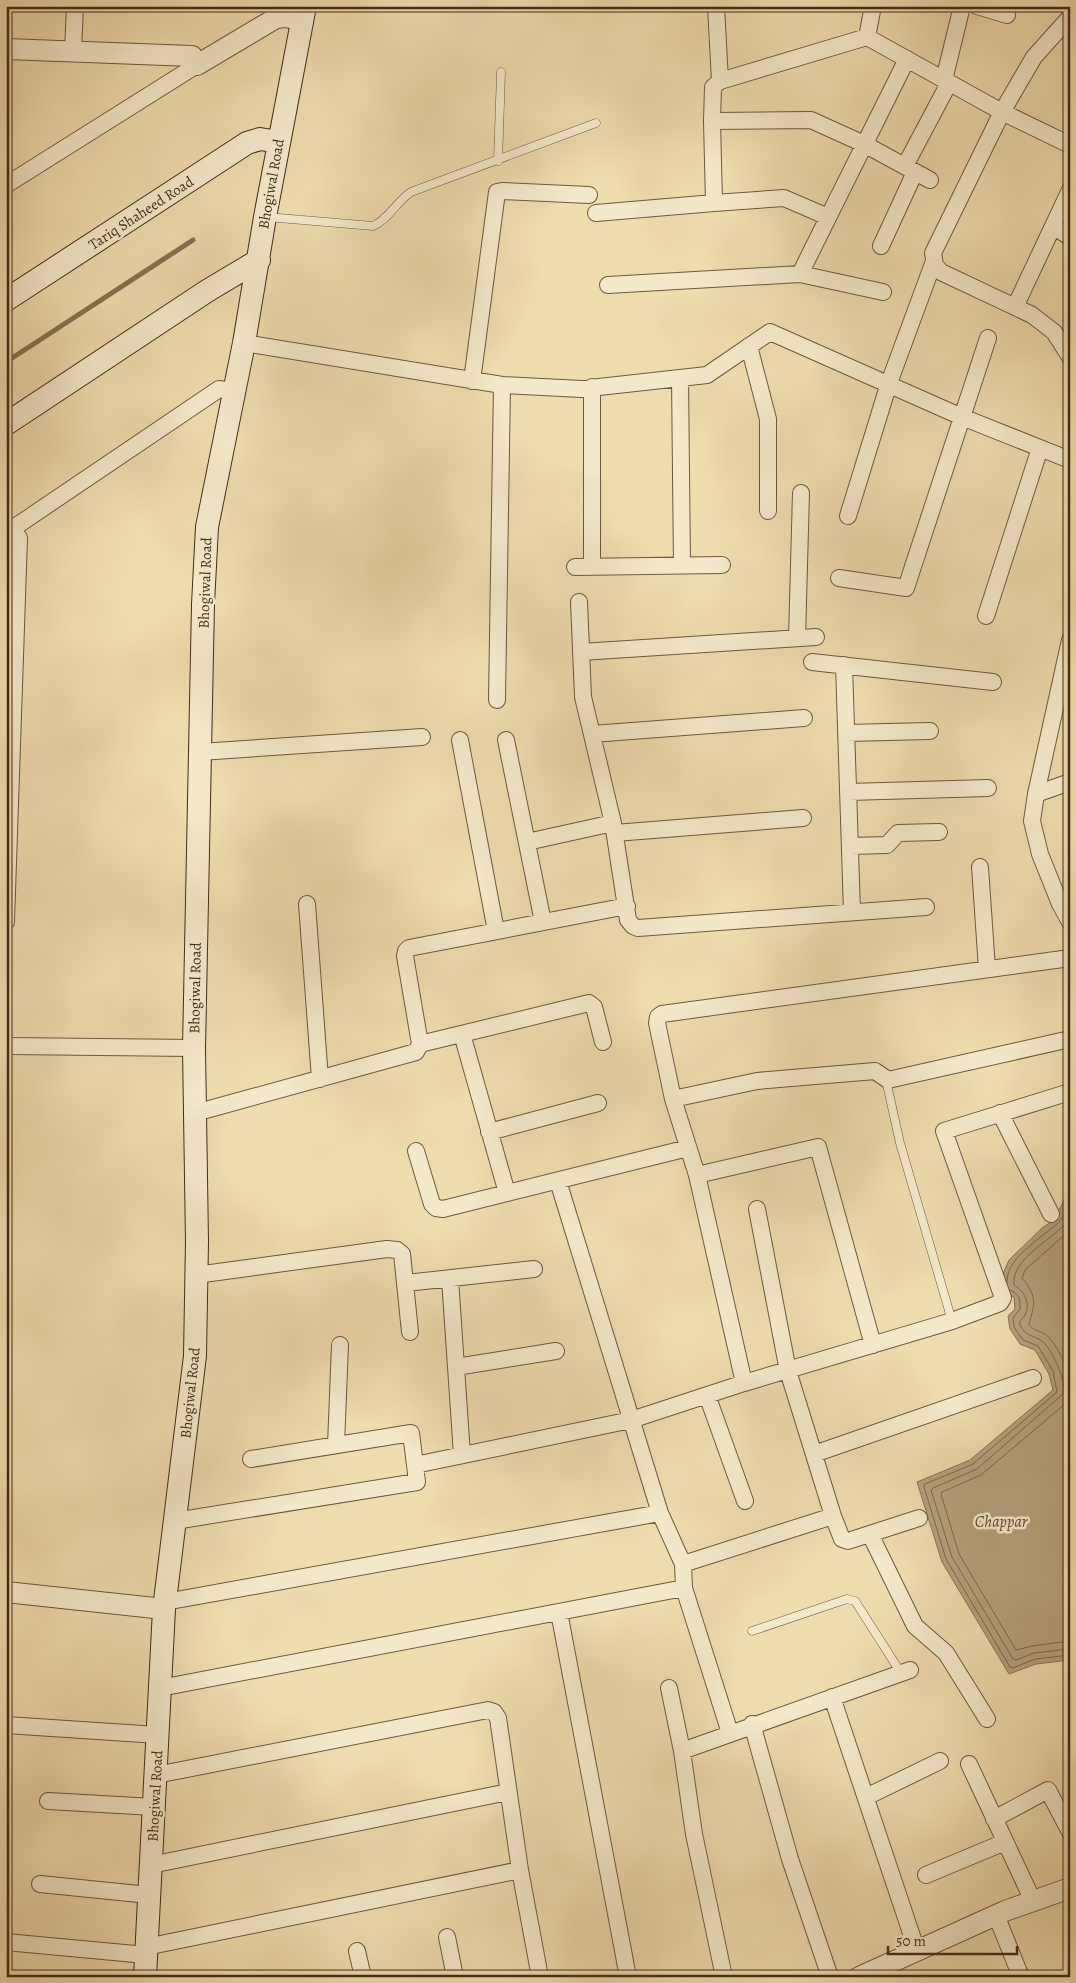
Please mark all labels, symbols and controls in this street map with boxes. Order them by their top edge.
street label: Bhogiwal Road [253,136,289,231]
street label: Tariq Shaheed Road [85,171,198,255]
street label: Bhogiwal Road [193,536,217,629]
street label: Bhogiwal Road [184,941,206,1034]
street label: Bhogiwal Road [175,1346,205,1439]
water label: Chappar [975,1511,1028,1533]
street label: Bhogiwal Road [143,1749,167,1842]
scale bar [888,1923,1017,1955]
text: 50 m [896,1931,926,1951]

